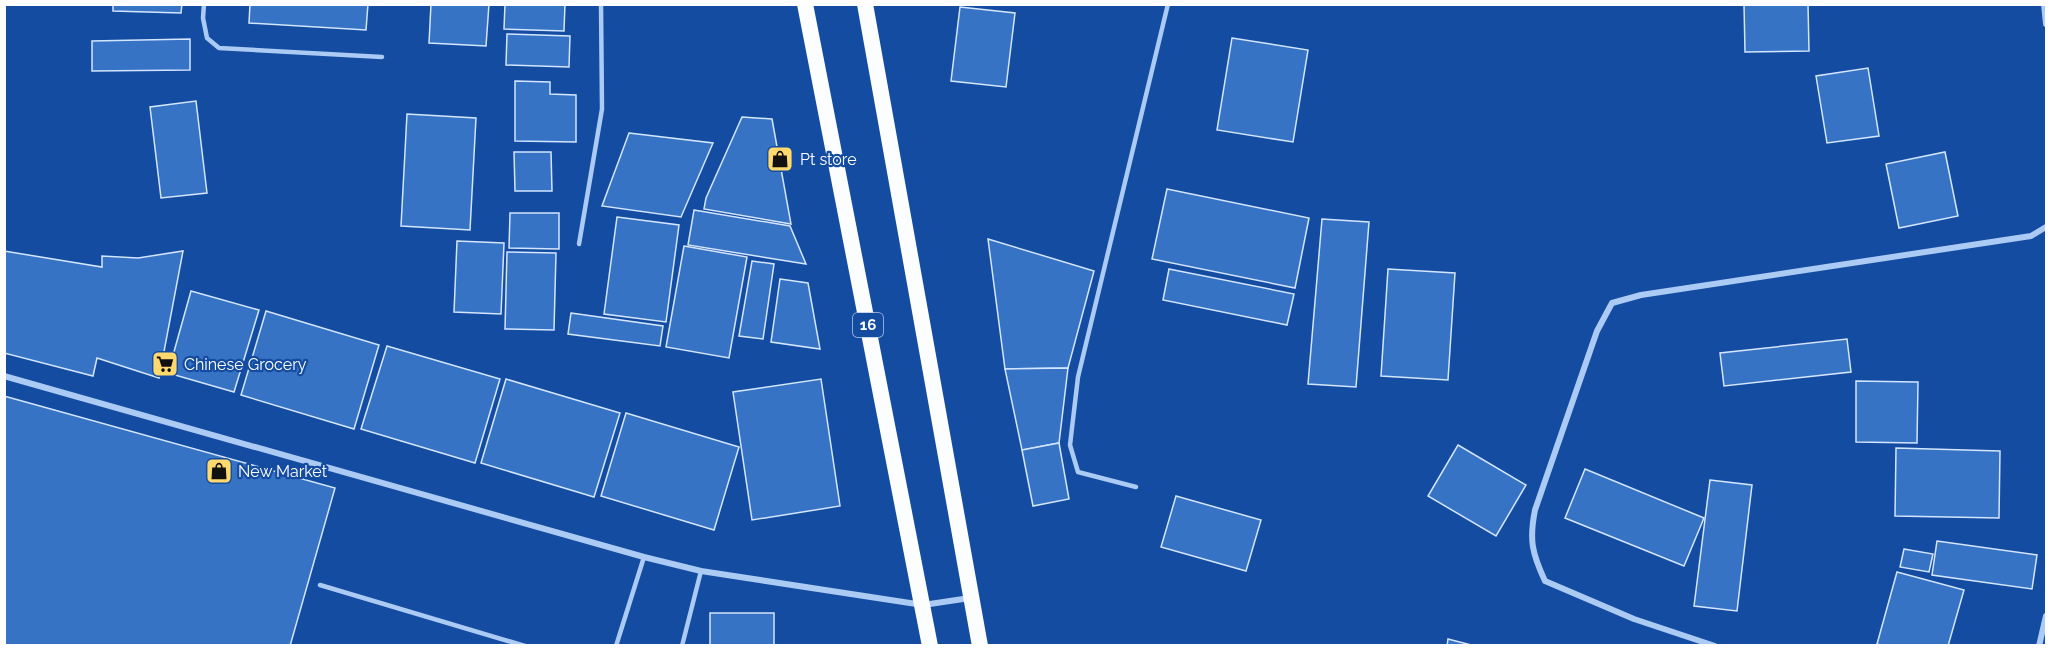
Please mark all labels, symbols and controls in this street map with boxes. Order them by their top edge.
shop icon: Pt store [765,144,795,174]
place label: Pt store [800,150,857,169]
road number: 16 [853,313,883,337]
supermarket icon: Chinese Grocery [150,349,180,379]
place label: Chinese Grocery [184,355,307,374]
shop icon: New Market [204,456,234,486]
place label: New Market [238,462,328,481]

